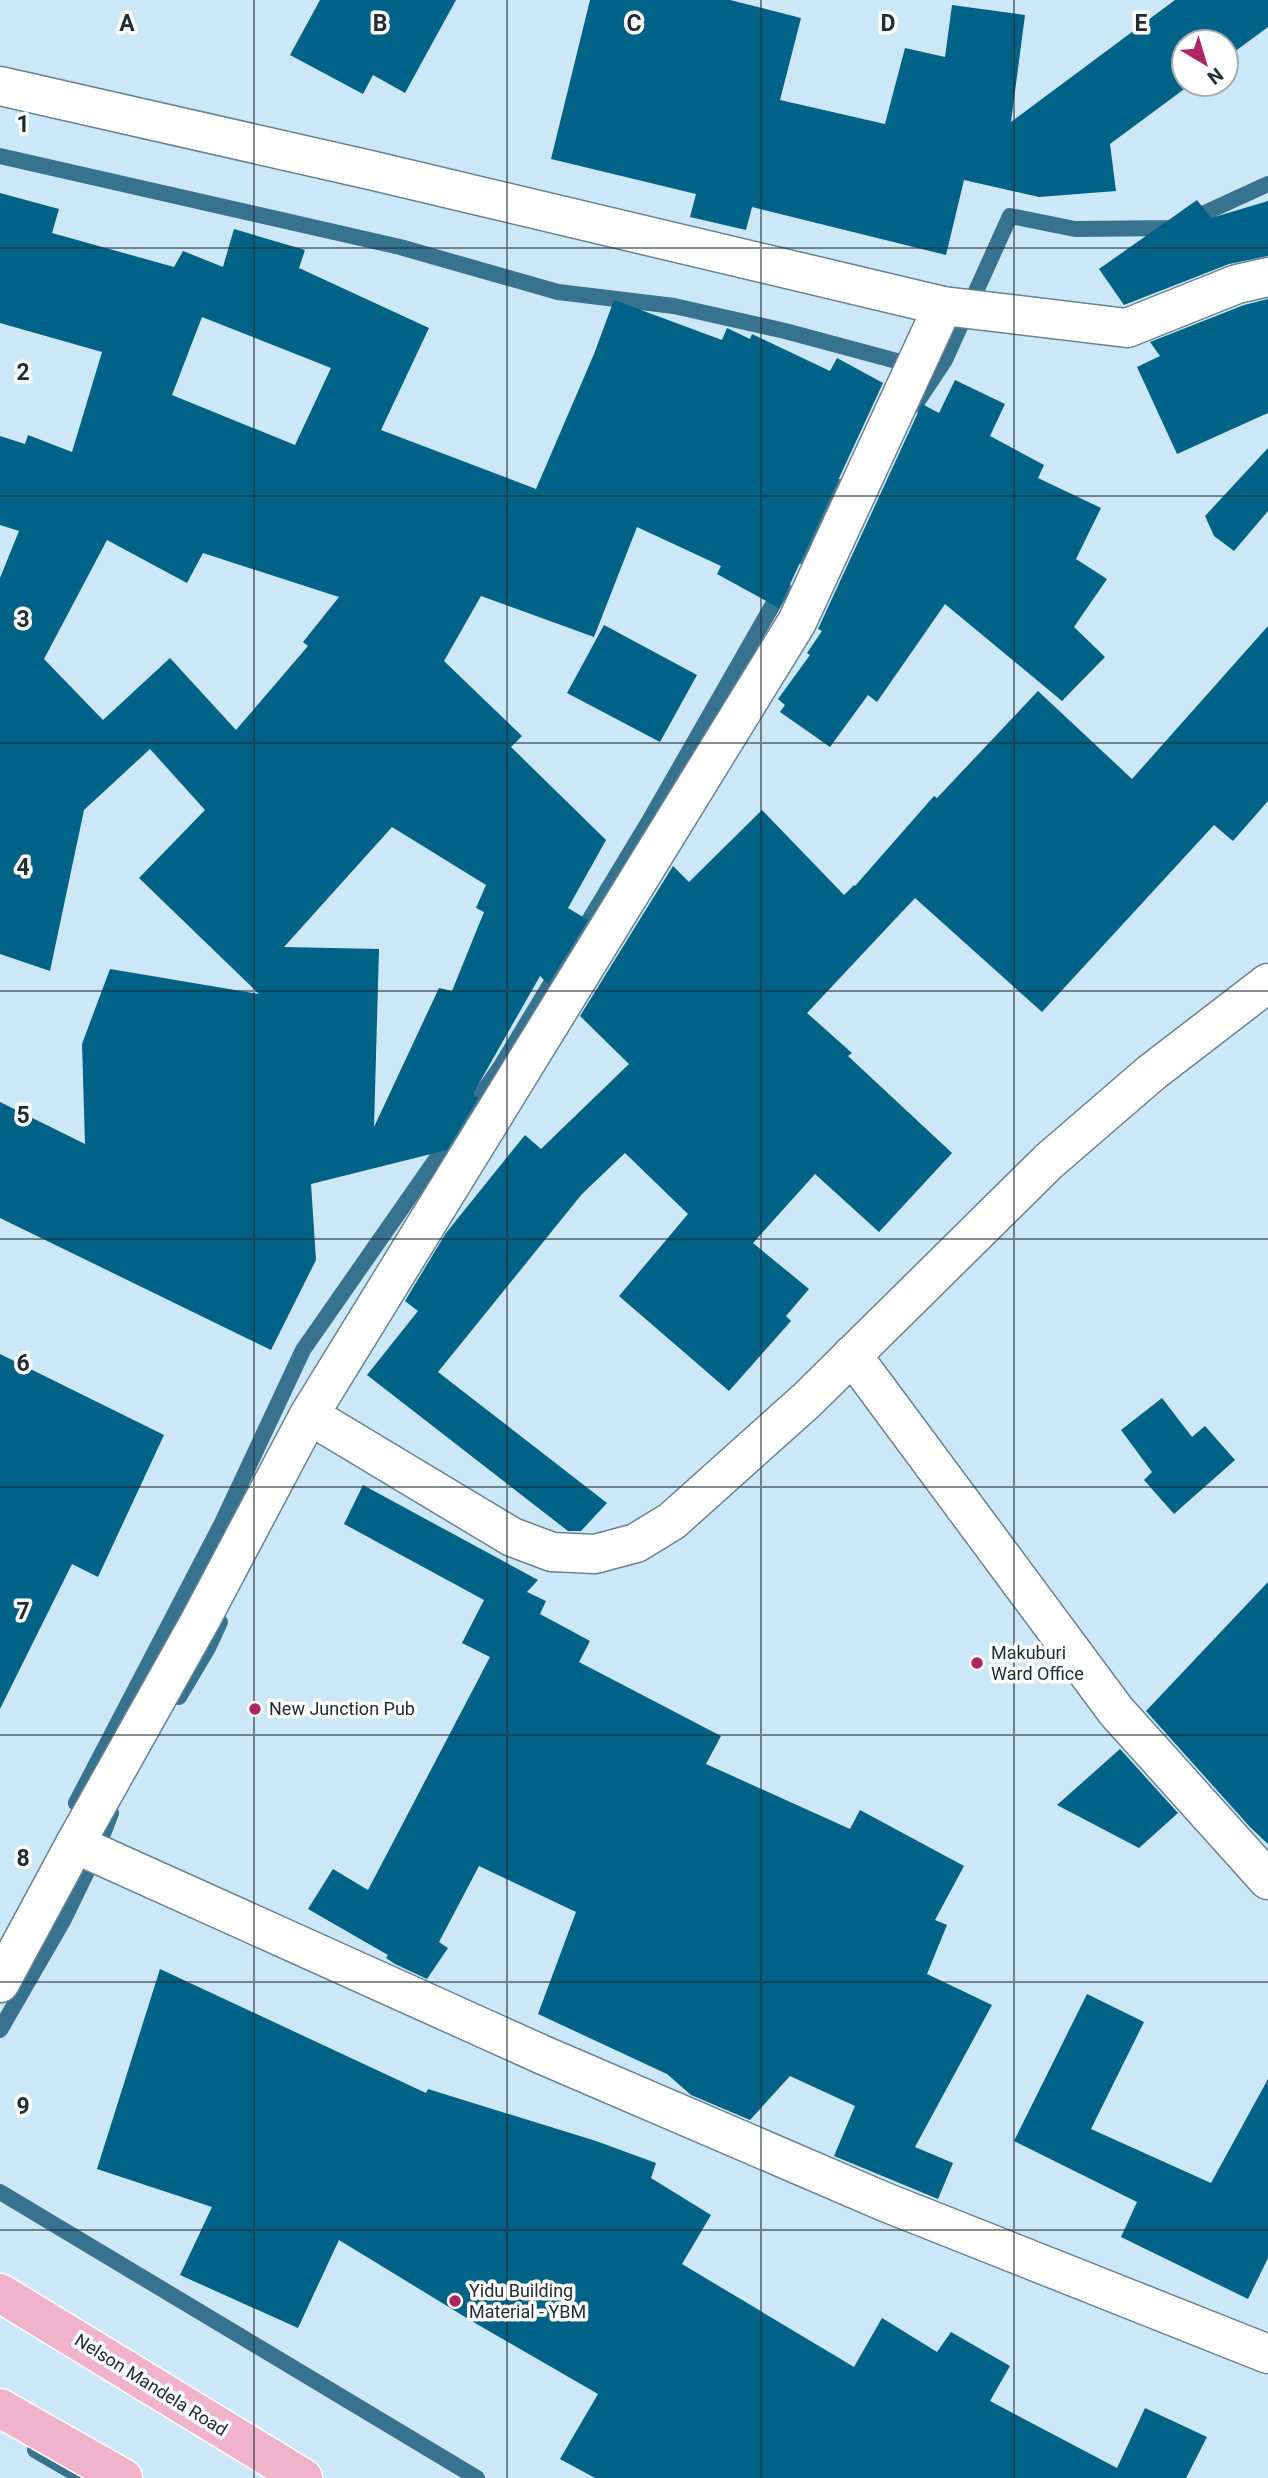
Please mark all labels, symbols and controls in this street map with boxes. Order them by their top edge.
text: A [119,10,135,37]
text: B [373,10,387,37]
text: C [626,10,642,37]
text: D [881,10,895,37]
text: E [1135,10,1148,37]
north arrow [1170,28,1240,98]
text: N [1203,63,1228,89]
text: 1 [16,111,30,138]
text: 2 [16,359,30,386]
text: 3 [16,606,30,633]
text: 4 [16,854,30,881]
text: 5 [16,1102,30,1129]
text: 6 [16,1350,30,1377]
text: 7 [16,1598,30,1625]
place label: Makuburi Ward Office [991,1642,1084,1684]
marker: Makuburi Ward Office [969,1655,985,1671]
place label: New Junction Pub [269,1698,415,1719]
marker: New Junction Pub [247,1701,263,1717]
text: 8 [16,1845,30,1872]
text: 9 [16,2093,30,2120]
place label: Yidu Building Material - YBM [469,2280,586,2322]
marker: Yidu Building Material - YBM [447,2293,463,2309]
street label: Nelson Mandela Road [71,2329,231,2440]

